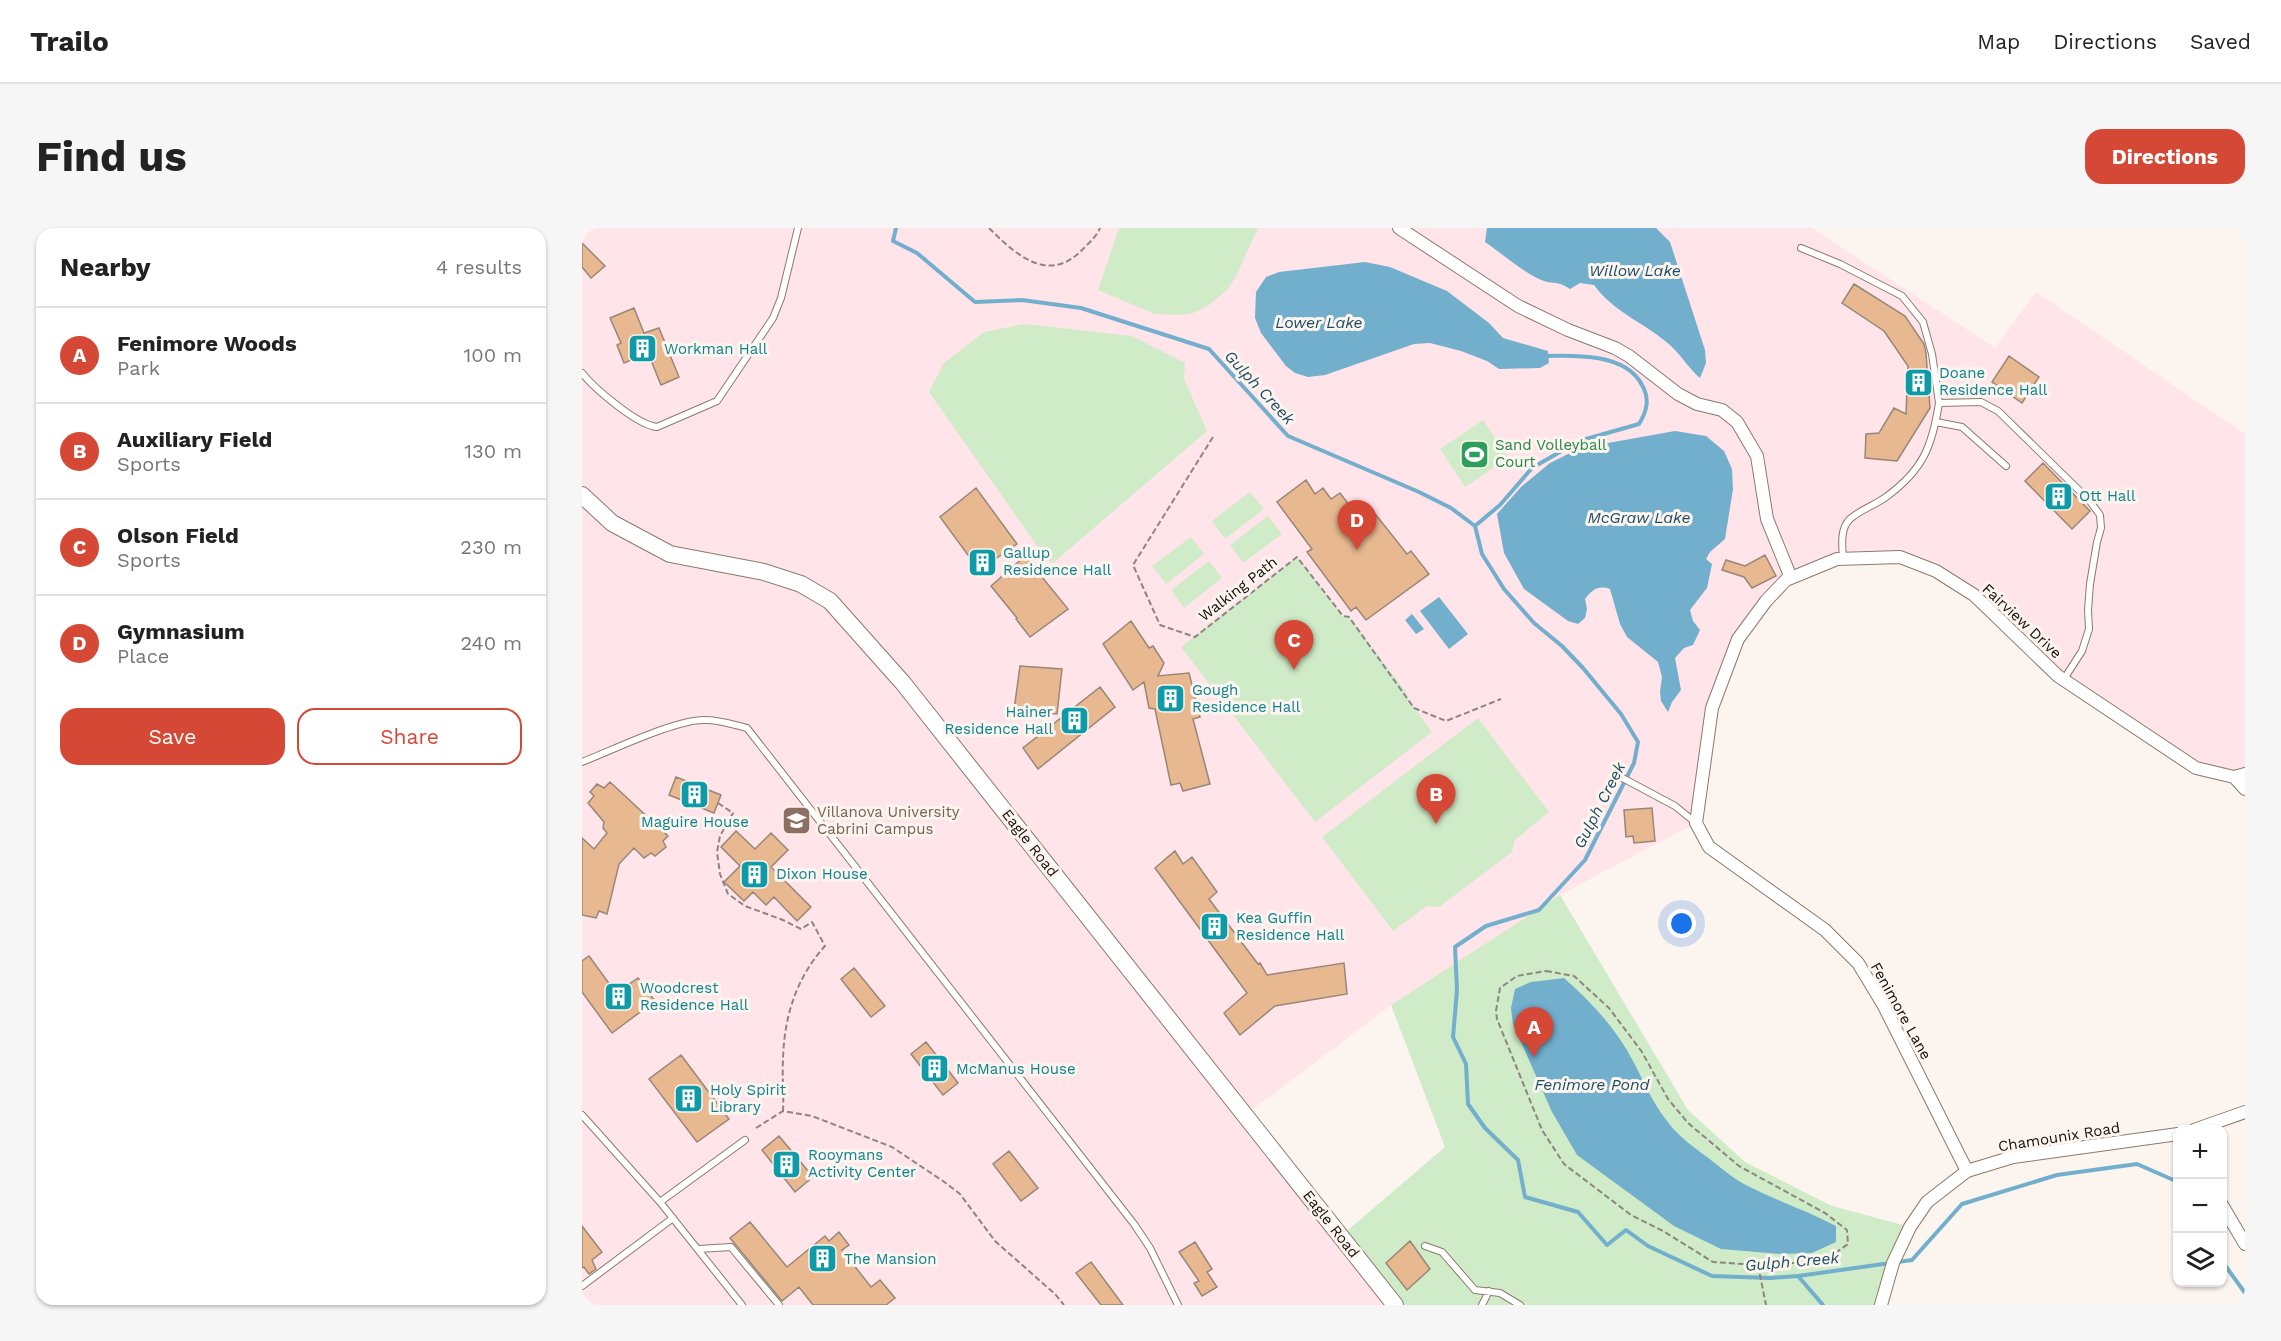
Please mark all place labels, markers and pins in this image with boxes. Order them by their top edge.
building icon: Workman Hall [627,333,659,365]
place label: Workman Hall [664,340,768,358]
place label: Doane Residence Hall [1939,364,2048,399]
building icon: Doane Residence Hall [1902,366,1934,398]
place label: Sand Volleyball Court [1495,436,1607,471]
sports icon: Sand Volleyball Court [1458,438,1490,470]
building icon: Ott Hall [2042,480,2074,512]
place label: Ott Hall [2079,487,2136,505]
pin: D [1338,500,1376,550]
place label: Gallup Residence Hall [1003,544,1112,579]
building icon: Gallup Residence Hall [966,546,998,578]
pin: C [1274,620,1314,670]
place label: Gough Residence Hall [1192,681,1301,716]
building icon: Gough Residence Hall [1155,683,1187,715]
place label: Hainer Residence Hall [945,703,1053,738]
building icon: Hainer Residence Hall [1058,705,1090,737]
pin: B [1416,774,1456,824]
building icon: Maguire House [679,779,711,811]
place label: Villanova University Cabrini Campus [817,803,960,838]
school or university icon: Villanova University Cabrini Campus [780,805,812,837]
place label: Maguire House [641,813,749,831]
building icon: Dixon House [739,858,771,890]
place label: Dixon House [776,865,868,883]
place label: Kea Guffin Residence Hall [1236,909,1345,944]
building icon: Kea Guffin Residence Hall [1199,911,1231,943]
place label: Woodcrest Residence Hall [640,979,749,1014]
building icon: Woodcrest Residence Hall [603,981,635,1013]
pin: A [1514,1008,1554,1057]
building icon: McManus House [919,1053,951,1085]
place label: McManus House [956,1060,1076,1078]
place label: Holy Spirit Library [710,1081,787,1116]
building icon: Holy Spirit Library [673,1083,705,1115]
place label: Rooymans Activity Center [808,1146,916,1181]
building icon: Rooymans Activity Center [771,1148,803,1180]
building icon: The Mansion [807,1243,839,1275]
place label: The Mansion [844,1250,937,1268]

